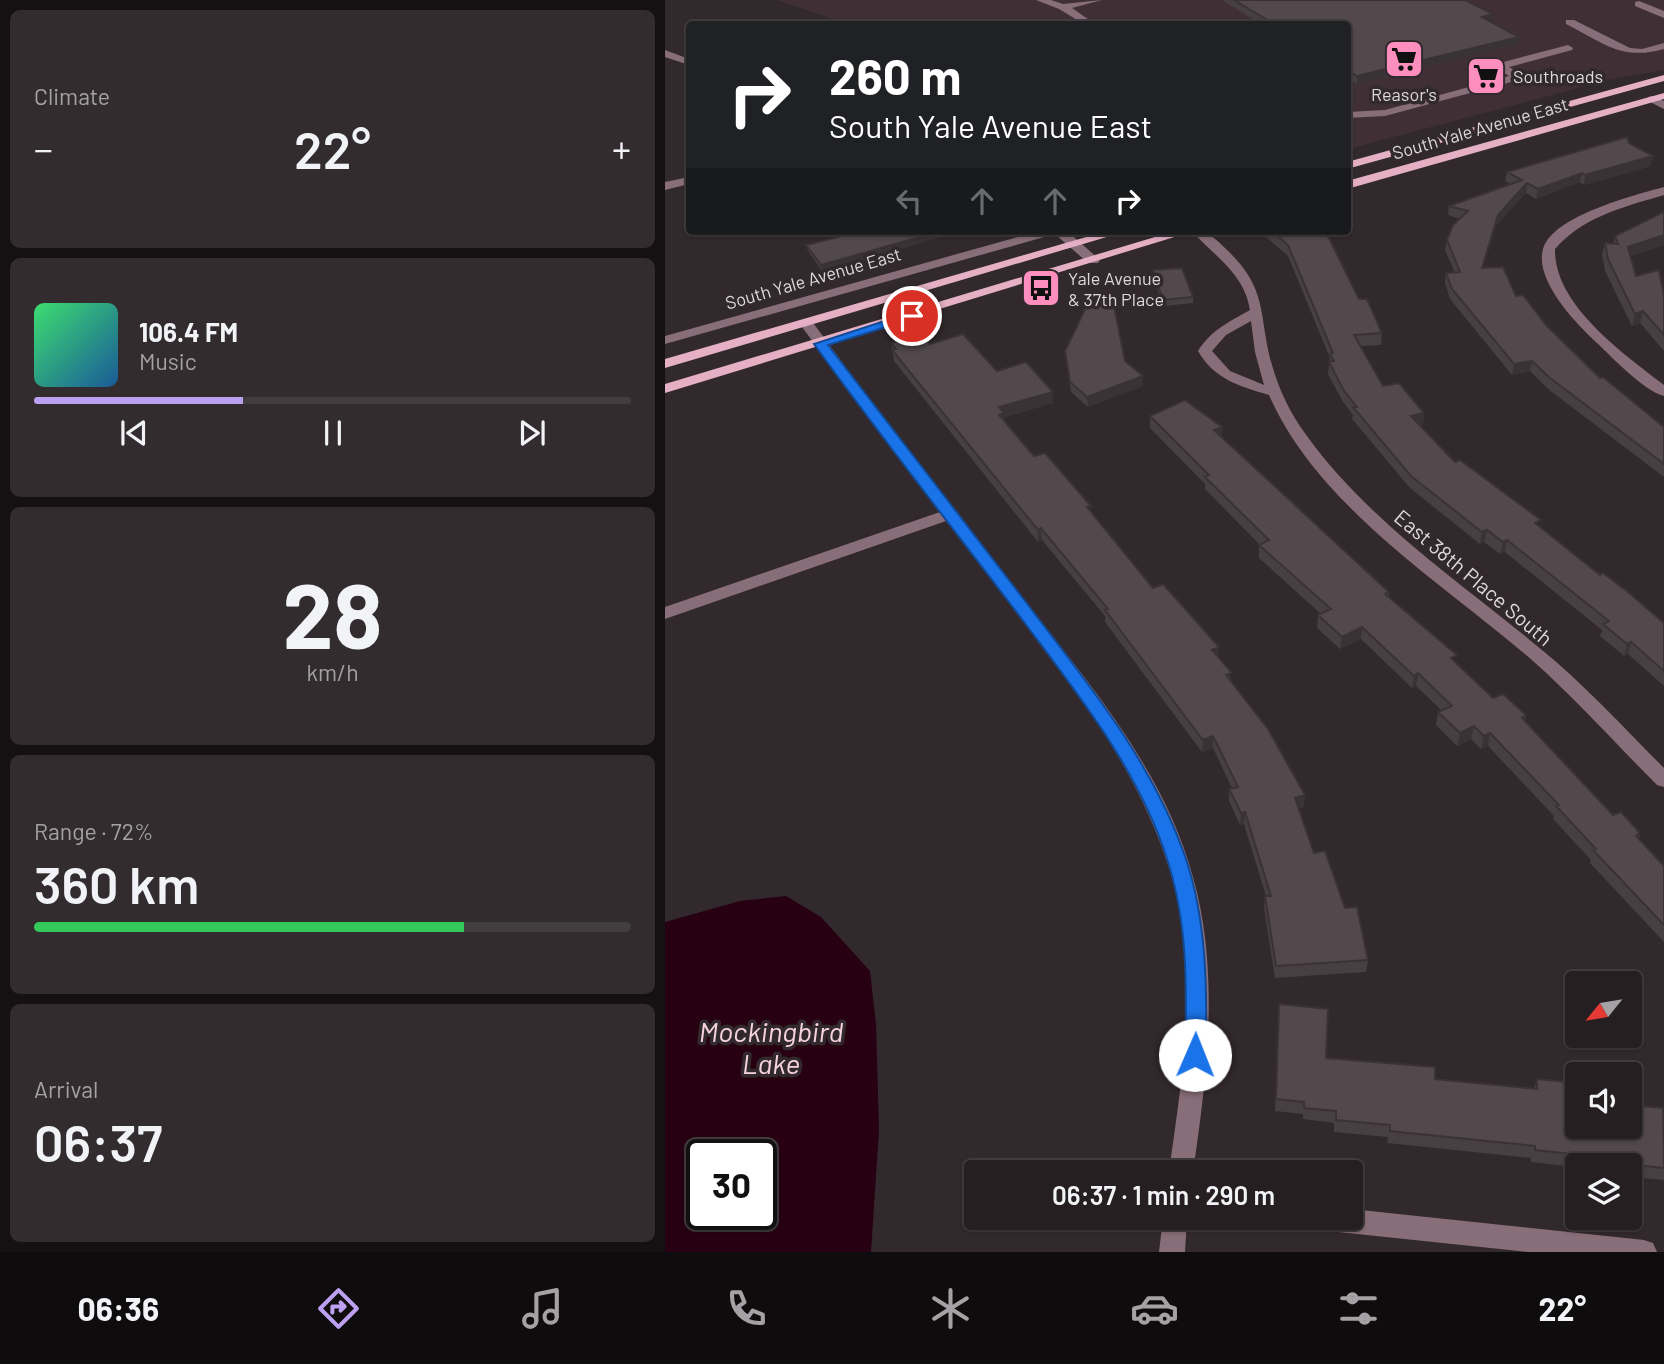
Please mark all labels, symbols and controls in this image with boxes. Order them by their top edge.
supermarket icon: Reasor's [1383,38,1425,80]
text: 260 m [829,46,961,105]
icon: right [714,49,805,140]
supermarket icon: Southroads [1465,55,1507,97]
place label: Southroads [1513,65,1603,87]
text: Climate [34,82,110,110]
place label: Reasor's [1371,83,1437,105]
street label: South Yale Avenue East [1390,92,1570,164]
text: South Yale Avenue East [829,106,1152,144]
text: 22° [294,117,371,179]
text: − [34,125,53,171]
text: + [612,125,631,171]
icon: left [890,182,928,220]
icon: ahead [963,182,1001,220]
icon: ahead [1036,182,1074,220]
icon: right [1109,182,1147,220]
street label: South Yale Avenue East [723,242,903,314]
bus stop icon: Yale Avenue & 37th Place [1020,267,1062,309]
place label: Yale Avenue & 37th Place [1068,267,1164,310]
pin [882,286,942,346]
icon: arrive [893,297,931,335]
text: 106.4 FM [139,316,238,347]
text: Music [139,347,197,375]
icon: previous [115,414,153,452]
icon: pause [314,414,352,452]
icon: next [513,414,551,452]
street label: East 38th Place South [1390,504,1558,650]
text: 28 [282,558,383,667]
text: km/h [306,658,359,686]
text: Range · 72% [34,817,154,845]
text: 360 km [34,852,199,914]
north arrow [1565,971,1641,1048]
map controls [1565,971,1642,1230]
water label: Mockingbird Lake [699,1014,843,1080]
position arrow [1158,1018,1232,1092]
button: sound [1565,1062,1642,1139]
text: Arrival [34,1075,98,1103]
text: 06:37 [34,1110,163,1172]
speed limit sign: 30 [686,1139,777,1230]
button: layers [1565,1153,1642,1230]
text: 06:37 · 1 min · 290 m [1052,1179,1275,1210]
icon: directions [314,1284,363,1333]
icon: music [518,1284,567,1333]
icon: phone [722,1284,771,1333]
icon: climate [926,1284,975,1333]
icon: car [1130,1284,1179,1333]
icon: filters [1334,1284,1383,1333]
text: 06:36 [78,1289,159,1327]
text: 22° [1539,1289,1586,1327]

